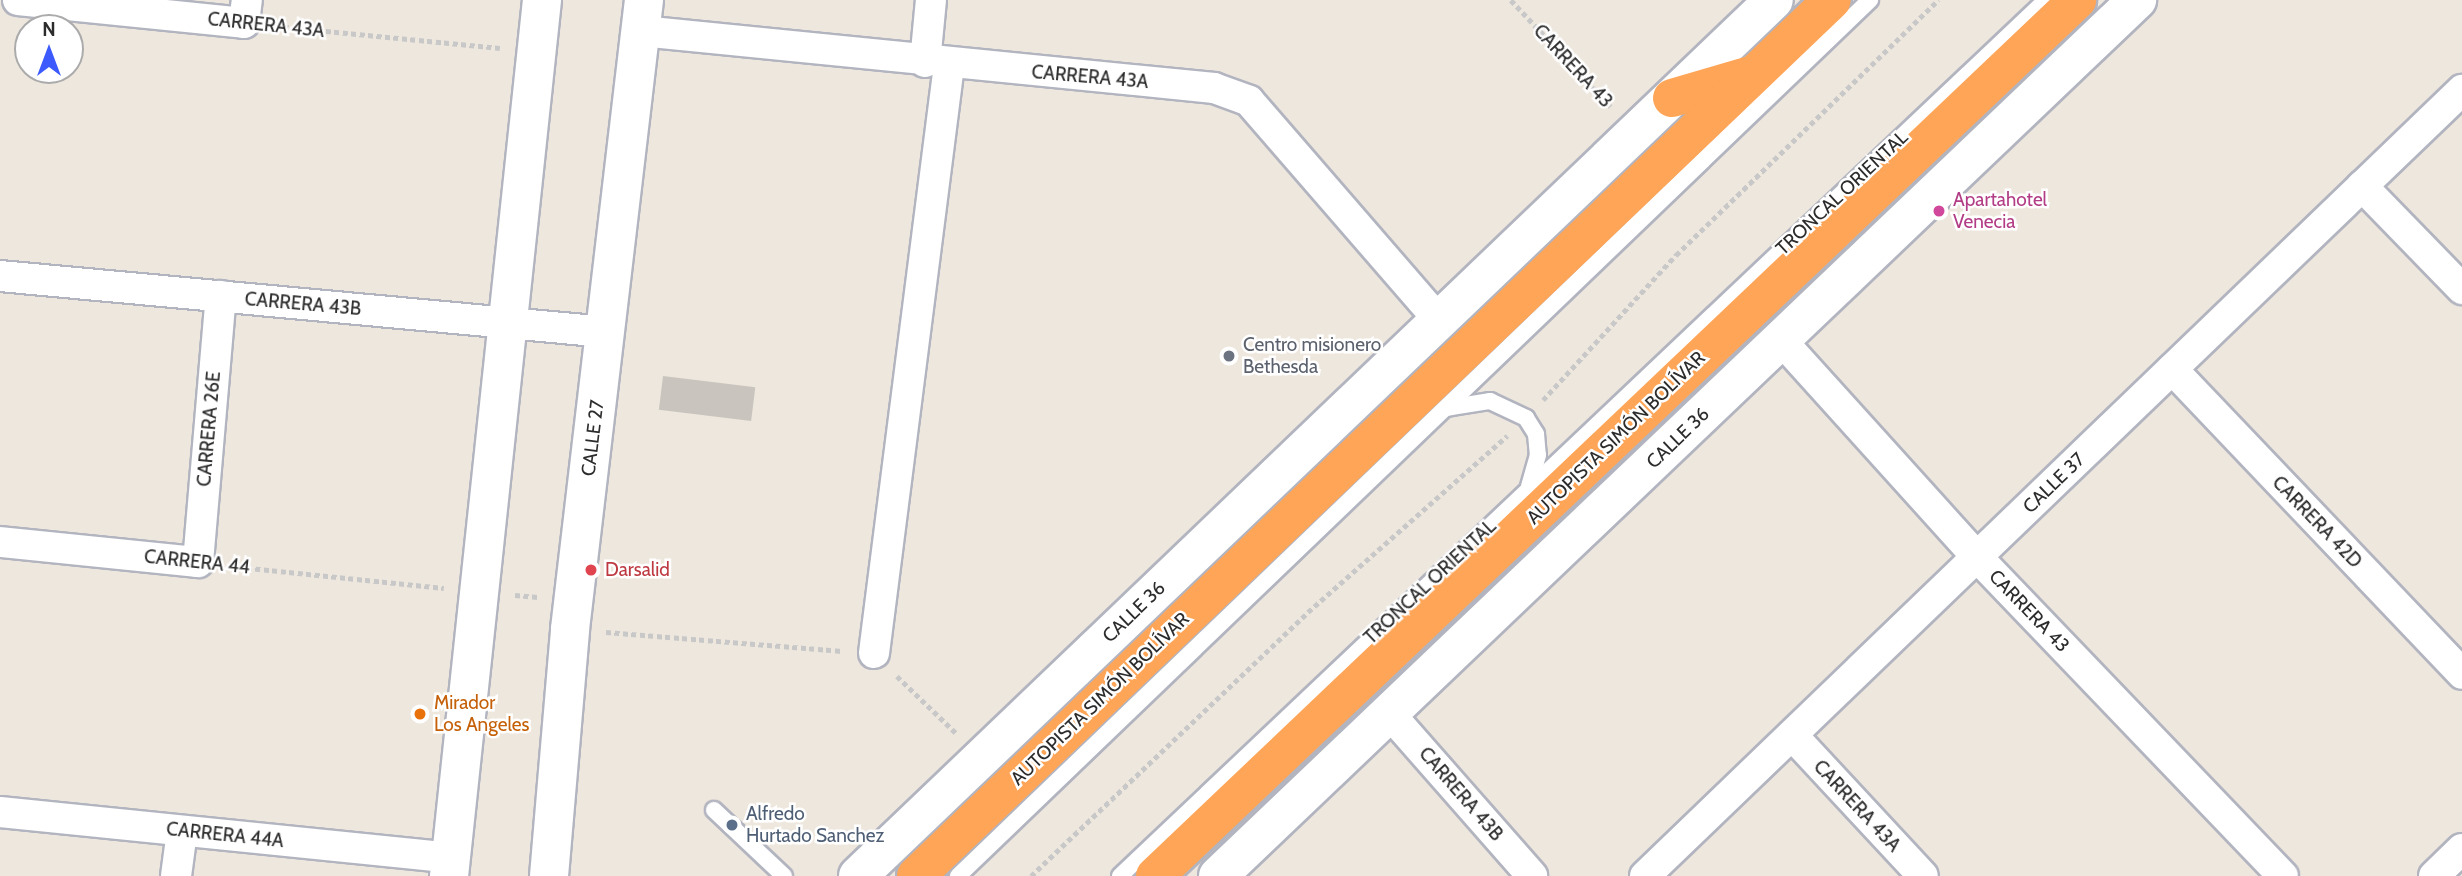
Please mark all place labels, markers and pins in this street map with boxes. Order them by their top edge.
place label: Apartahotel Venecia [1953,189,2047,233]
marker: Apartahotel Venecia [1931,203,1947,219]
place label: Centro misionero Bethesda [1243,334,1381,378]
marker: Centro misionero Bethesda [1221,348,1237,364]
place label: Darsalid [605,559,670,581]
marker: Darsalid [583,562,599,578]
place label: Mirador Los Angeles [434,692,529,736]
marker: Mirador Los Angeles [412,706,428,722]
place label: Alfredo Hurtado Sanchez [746,803,884,847]
marker: Alfredo Hurtado Sanchez [724,817,740,833]

